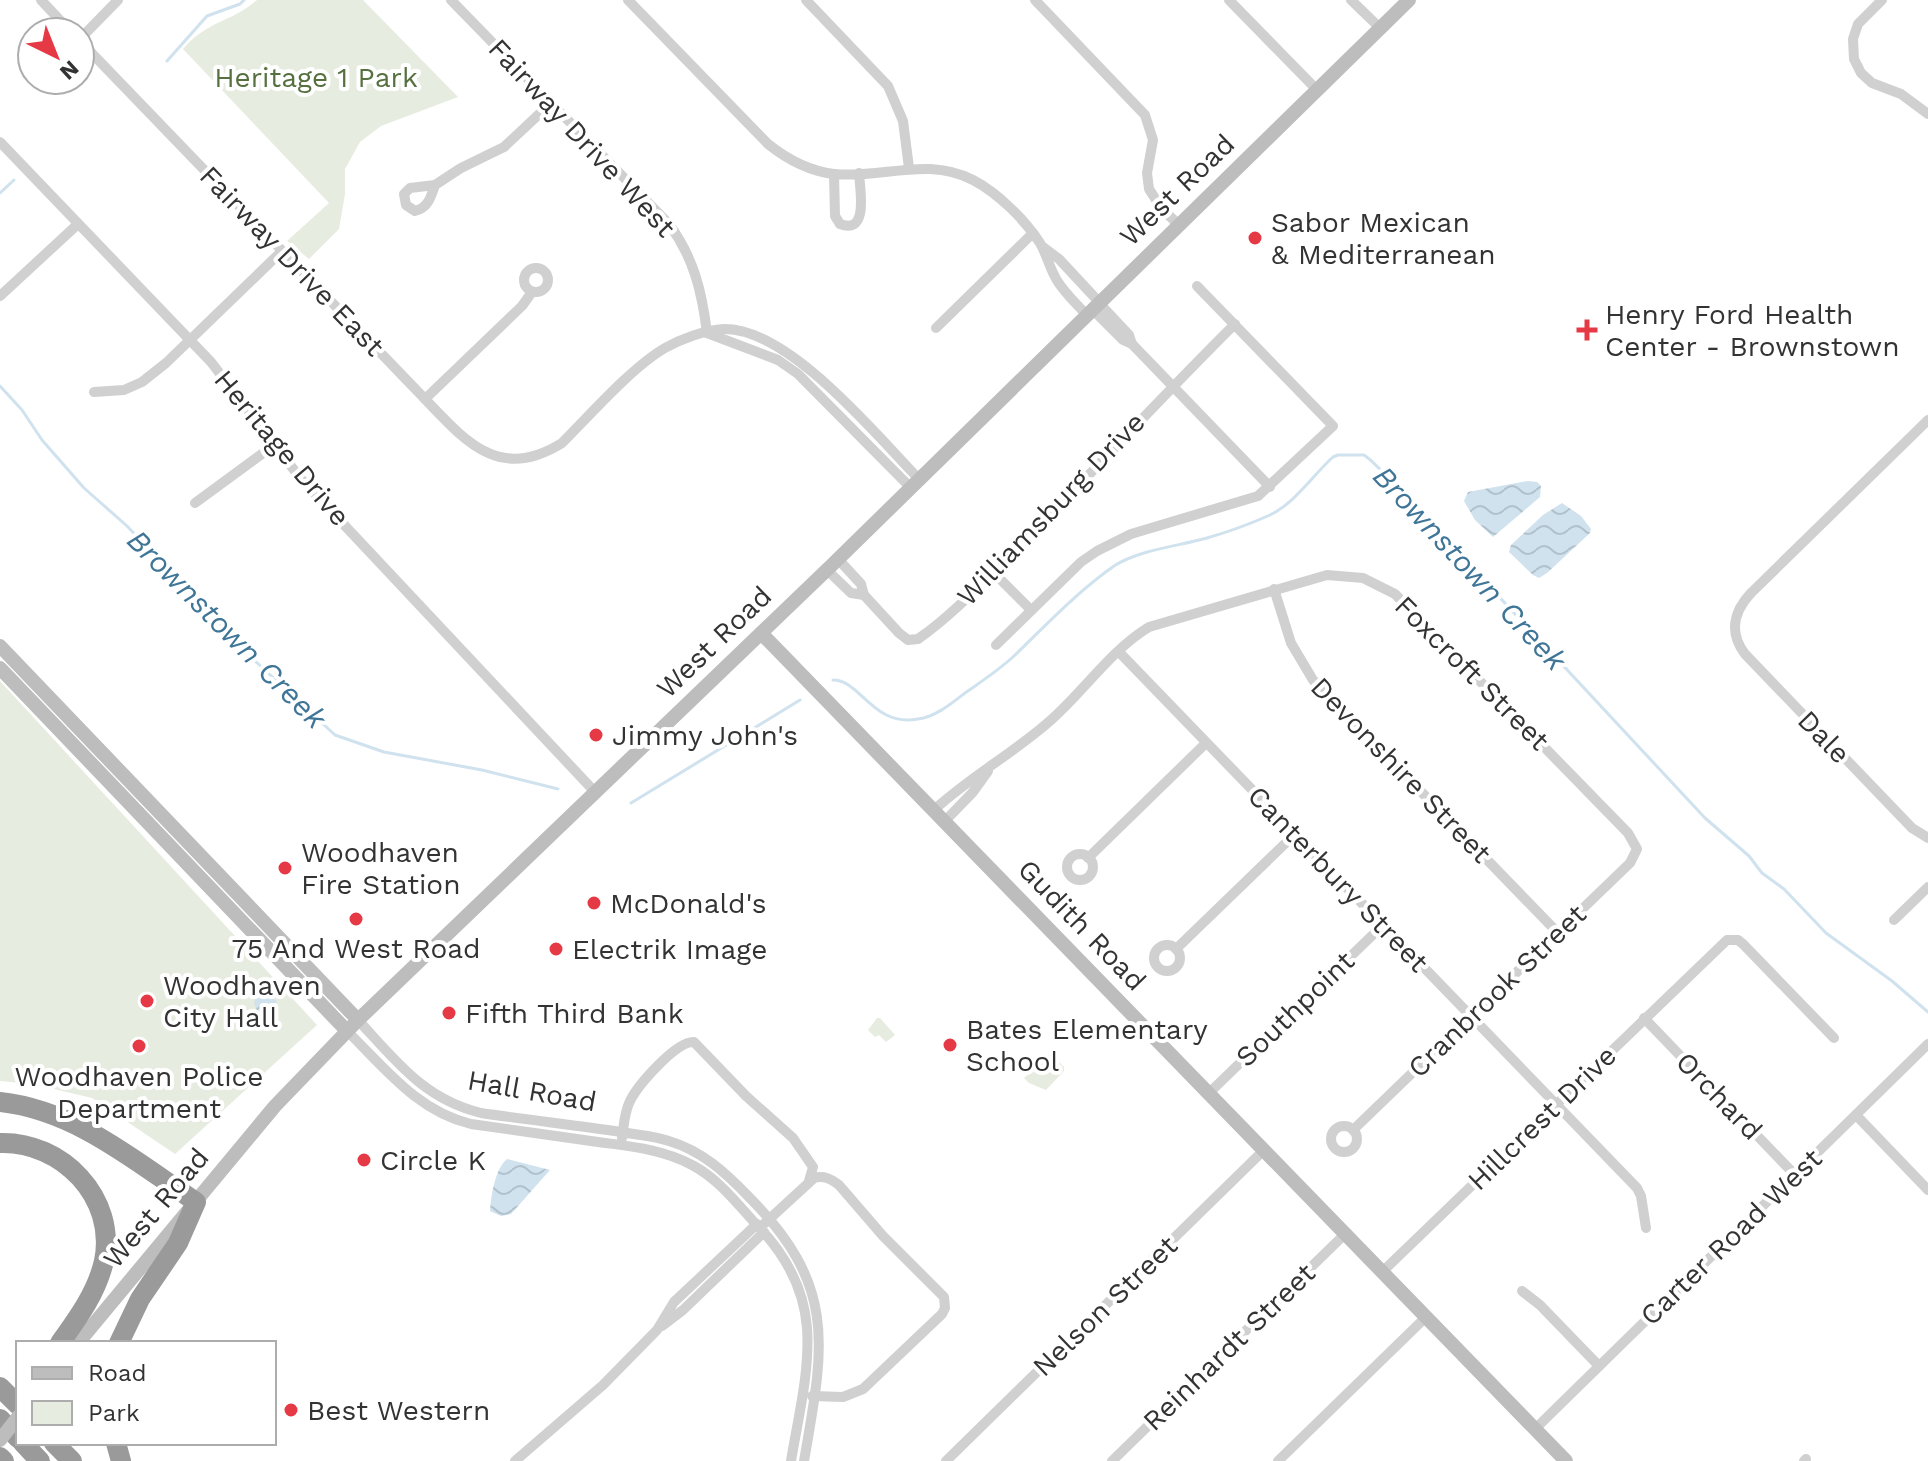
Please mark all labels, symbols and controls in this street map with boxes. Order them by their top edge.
north arrow [16,16,96,96]
street label: Fairway Drive West [482,32,683,244]
text: N [55,56,84,85]
park label: Heritage 1 Park [214,61,418,94]
street label: West Road [1113,127,1241,253]
street label: Fairway Drive East [193,159,391,363]
place label: Sabor Mexican & Mediterranean [1271,206,1496,271]
marker: Sabor Mexican & Mediterranean [1246,229,1264,247]
place label: Henry Ford Health Center - Brownstown [1605,298,1899,363]
marker: Henry Ford Health Center - Brownstown [1576,319,1598,341]
street label: Heritage Drive [207,363,357,533]
street label: Williamsburg Drive [950,406,1152,612]
water label: Brownstown Creek [1366,458,1575,679]
water label: Brownstown Creek [120,522,335,737]
street label: West Road [650,579,778,705]
street label: Foxcroft Street [1388,589,1556,757]
street label: Devonshire Street [1304,670,1498,870]
street label: Dale [1791,704,1857,770]
place label: Jimmy John's [612,719,798,752]
marker: Jimmy John's [587,726,605,744]
street label: Canterbury Street [1241,779,1435,979]
place label: Woodhaven Fire Station [301,836,461,901]
street label: Gudith Road [1011,853,1153,997]
marker: Woodhaven Fire Station [276,859,294,877]
place label: McDonald's [610,887,767,920]
marker: McDonald's [585,894,603,912]
street label: Cranbrook Street [1401,897,1593,1084]
marker: 75 And West Road [347,910,365,928]
place label: 75 And West Road [231,932,481,965]
place label: Electrik Image [572,933,767,966]
marker: Electrik Image [547,940,565,958]
street label: Southpoint [1229,944,1361,1074]
place label: Woodhaven City Hall [163,969,321,1034]
marker: Woodhaven City Hall [138,992,156,1010]
place label: Fifth Third Bank [465,997,684,1030]
marker: Fifth Third Bank [440,1004,458,1022]
place label: Bates Elementary School [966,1013,1208,1078]
marker: Bates Elementary School [941,1036,959,1054]
marker: Woodhaven Police Department [130,1037,148,1055]
street label: Hillcrest Drive [1461,1039,1623,1197]
street label: Orchard [1669,1045,1769,1147]
place label: Woodhaven Police Department [15,1060,263,1125]
street label: Hall Road [465,1063,599,1119]
street label: West Road [96,1141,216,1275]
street label: Carter Road West [1633,1142,1829,1332]
place label: Circle K [380,1144,486,1177]
marker: Circle K [355,1151,373,1169]
street label: Nelson Street [1026,1229,1184,1383]
street label: Reinhardt Street [1136,1256,1322,1437]
legend [16,1341,276,1445]
text: Road [88,1359,147,1387]
place label: Best Western [307,1394,490,1427]
text: Park [88,1399,140,1427]
marker: Best Western [282,1401,300,1419]

